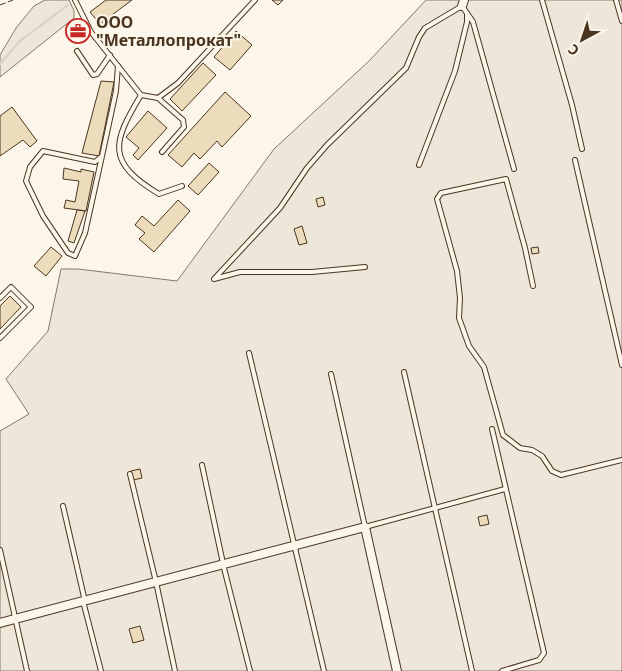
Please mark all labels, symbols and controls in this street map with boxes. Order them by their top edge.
place label: ООО "Металлопрокат" [96,11,241,51]
north arrow [557,15,607,65]
office icon: ООО "Металлопрокат" [65,18,91,44]
text: С [564,40,583,61]

